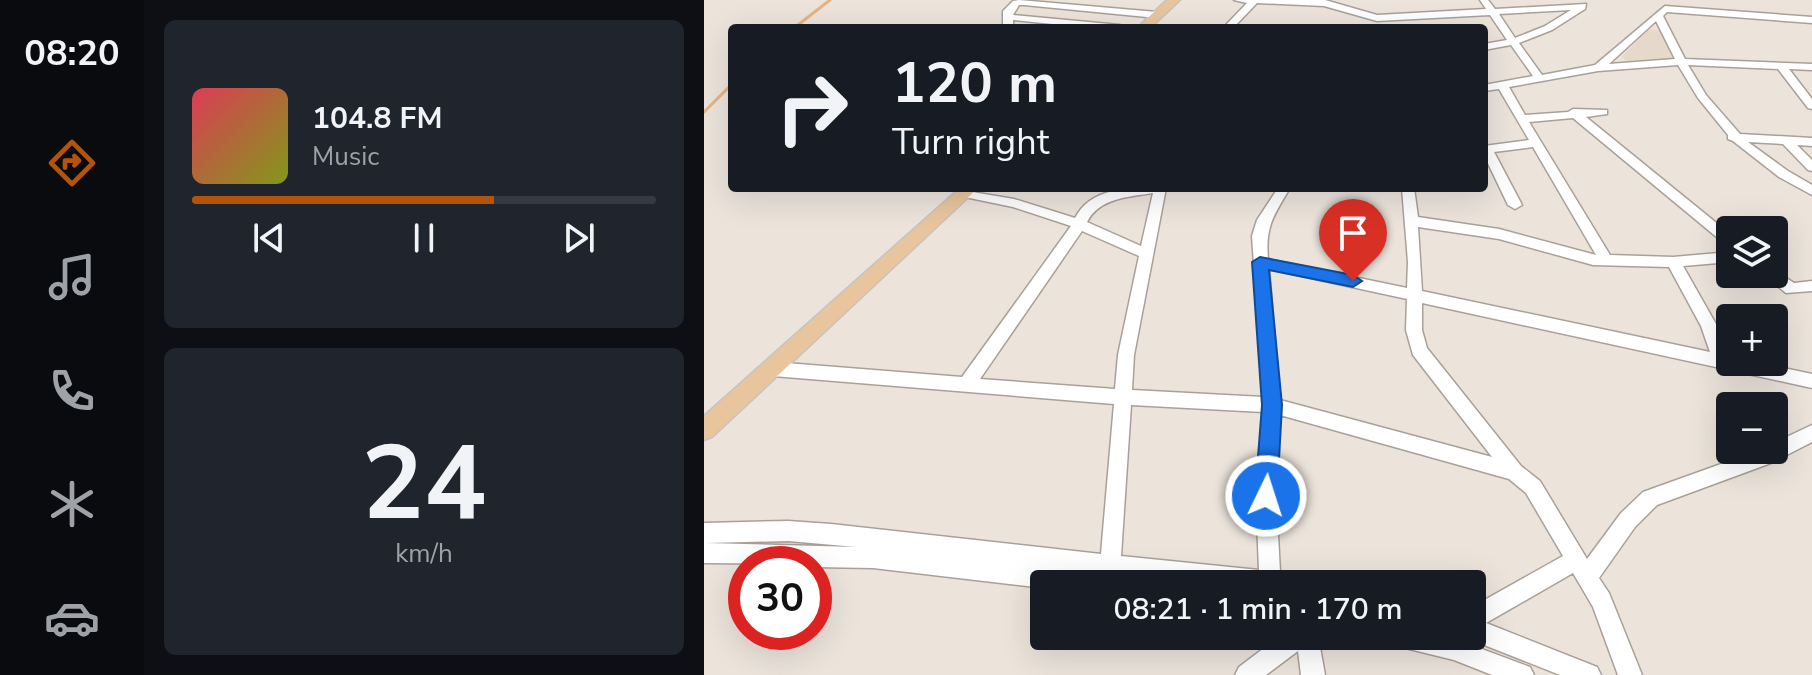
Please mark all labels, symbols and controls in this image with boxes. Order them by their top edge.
text: 08:20 [24,29,120,78]
text: 120 m [892,45,1057,122]
icon: right [760,56,864,160]
text: 104.8 FM [312,98,442,139]
text: Turn right [892,118,1049,167]
icon: directions [44,135,100,191]
text: Music [312,139,379,174]
pin [1319,199,1387,281]
icon: arrive [1331,211,1375,255]
icon: previous [247,216,291,260]
icon: pause [402,216,446,260]
icon: next [557,216,601,260]
map controls [1716,216,1788,464]
button: layers [1716,216,1788,288]
icon: music [44,249,100,305]
button: + [1716,304,1788,376]
icon: phone [44,363,100,419]
button: − [1716,392,1788,464]
text: 24 [362,413,486,555]
position arrow [1224,454,1308,538]
icon: climate [44,476,100,532]
text: km/h [395,536,453,571]
speed limit sign: 30 [728,546,832,650]
text: 08:21 · 1 min · 170 m [1113,589,1403,630]
icon: car [44,590,100,646]

